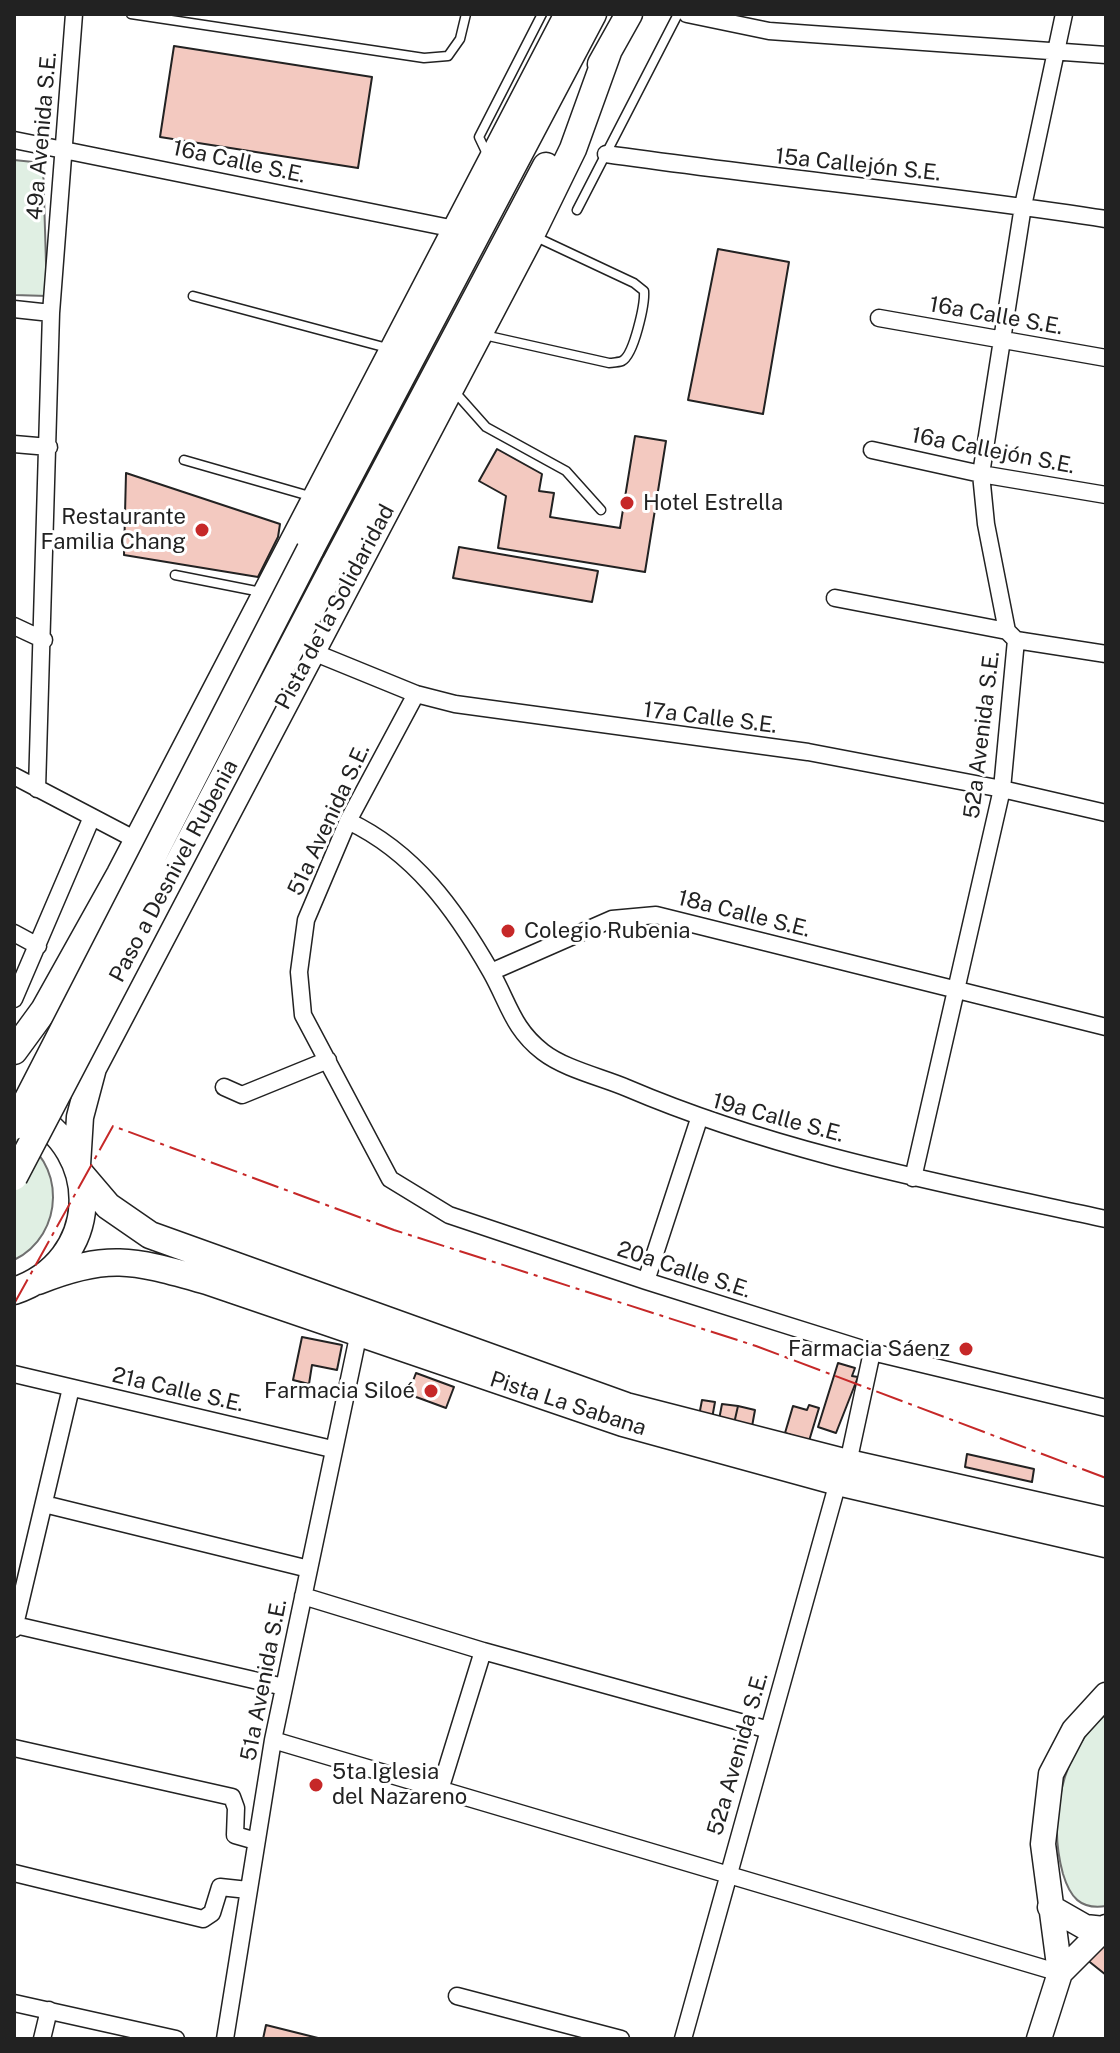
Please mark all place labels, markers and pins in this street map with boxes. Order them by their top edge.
place label: Hotel Estrella [643,490,783,516]
marker: Hotel Estrella [618,494,636,512]
place label: Restaurante Familia Chang [41,504,186,556]
marker: Restaurante Familia Chang [193,521,211,539]
place label: Colegio Rubenia [524,918,690,944]
marker: Colegio Rubenia [499,922,517,940]
place label: Farmacia Sáenz [788,1336,950,1362]
marker: Farmacia Sáenz [957,1340,975,1358]
place label: Farmacia Siloé [264,1378,415,1404]
marker: Farmacia Siloé [422,1382,440,1400]
place label: 5ta Iglesia del Nazareno [332,1759,467,1810]
marker: 5ta Iglesia del Nazareno [307,1776,325,1794]

